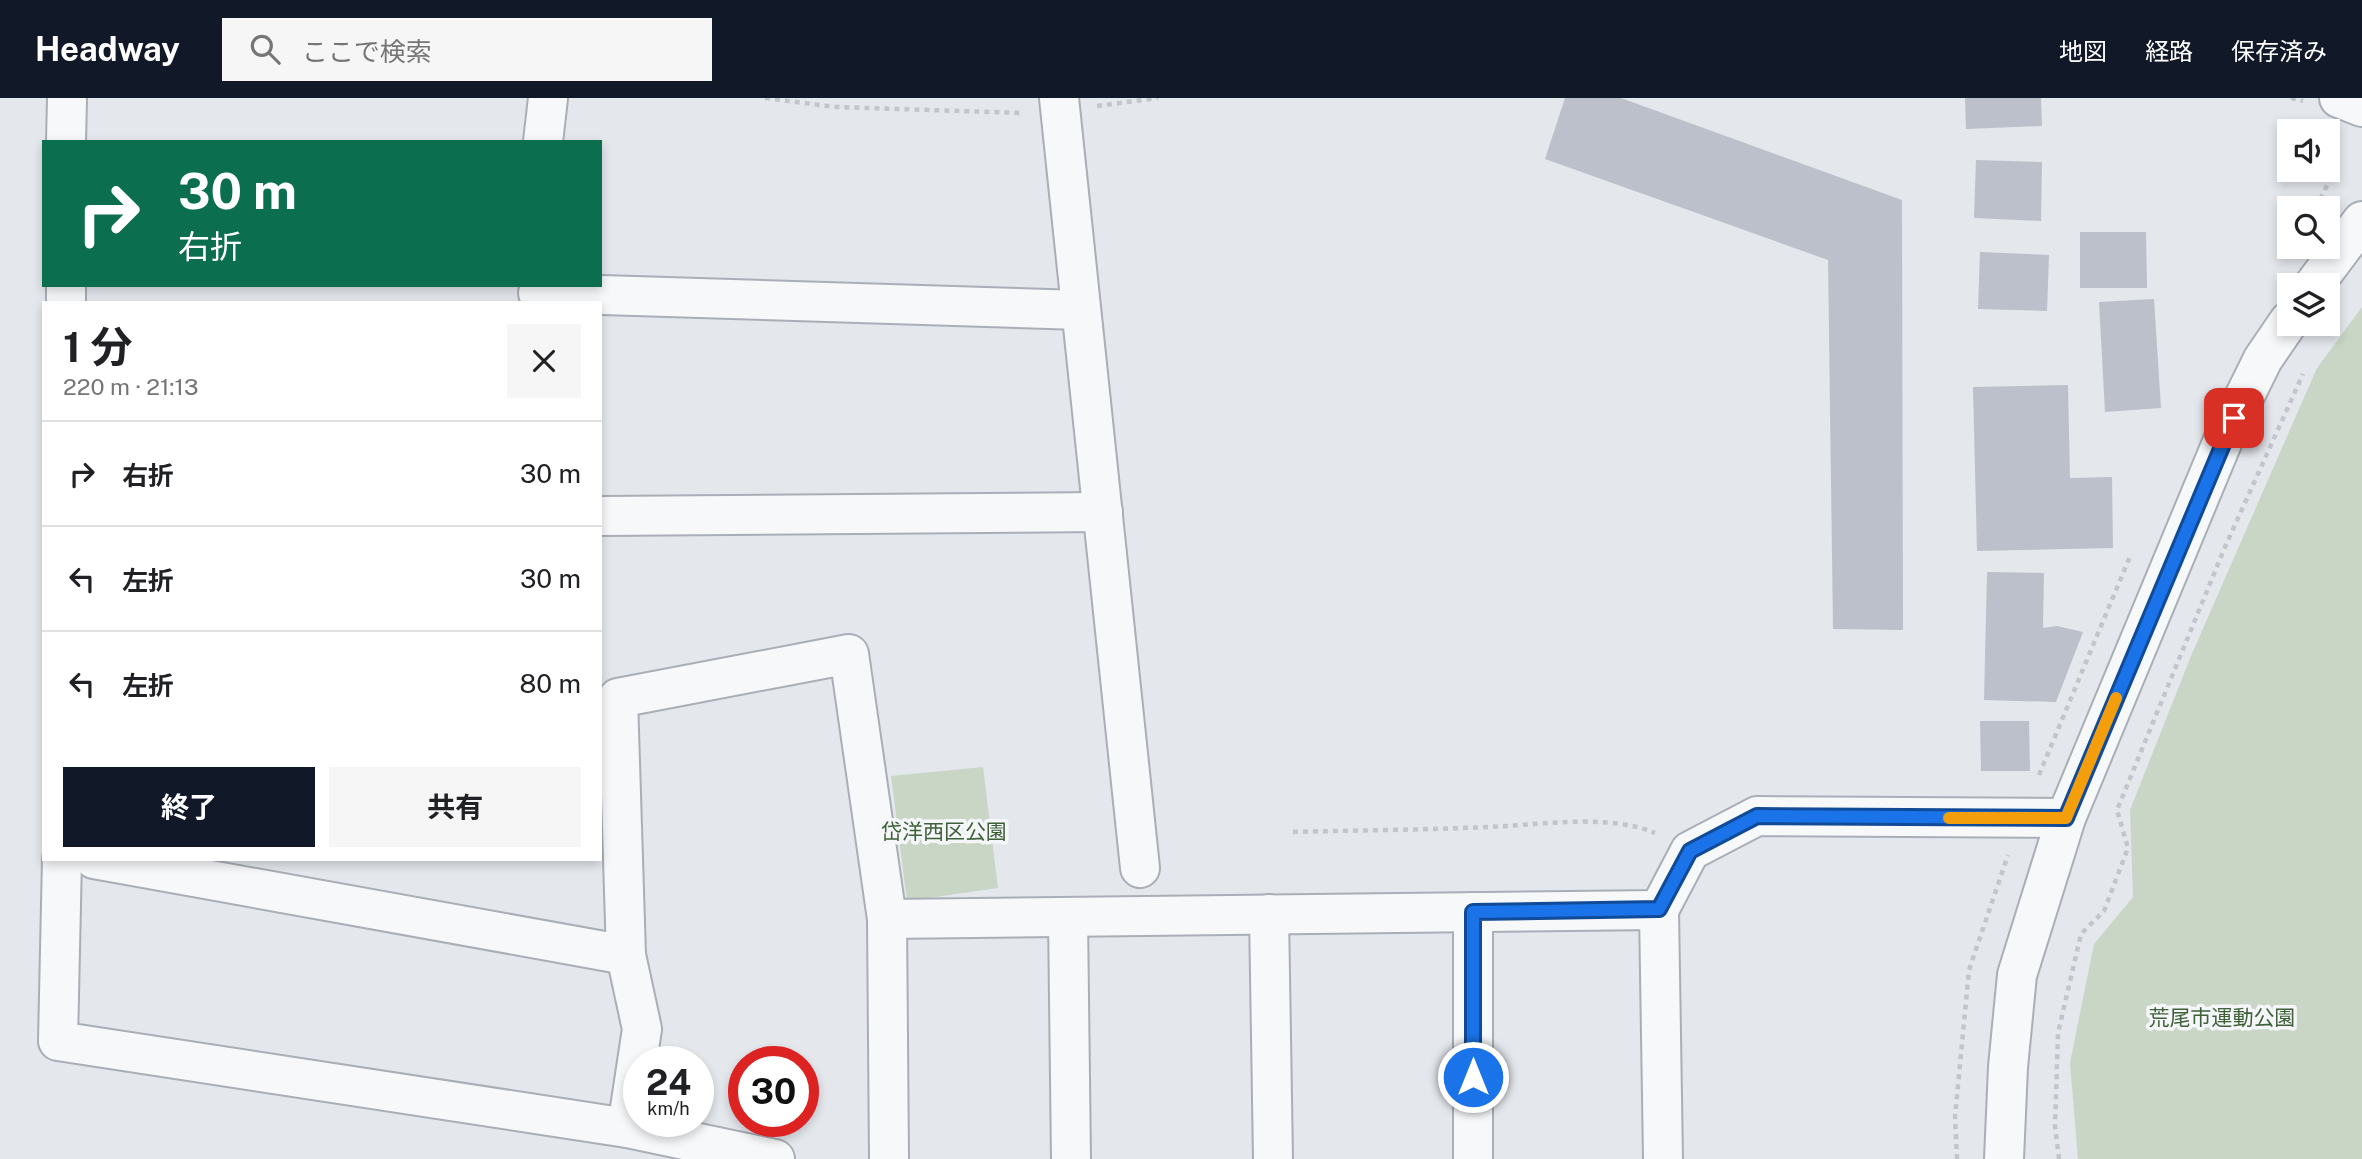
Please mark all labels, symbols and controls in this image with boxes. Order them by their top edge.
search box [222,18,712,81]
text: Headway [35,30,180,68]
icon: search [246,30,284,68]
text: ここで検索 [302,36,432,67]
text: 地図 [2059,37,2107,65]
text: 経路 [2145,37,2193,65]
text: 保存済み [2231,37,2327,65]
map controls [2277,119,2340,336]
button: sound [2277,119,2340,182]
text: 30 m [178,162,297,220]
icon: right [63,168,154,259]
button: search [2277,196,2340,259]
text: 右折 [178,228,242,265]
button: layers [2277,273,2340,336]
text: 1 分 [63,322,132,371]
button: close [507,324,581,398]
text: 220 m · 21:13 [63,373,198,400]
pin [2204,388,2264,448]
icon: arrive [2215,399,2253,437]
icon: right [63,455,101,493]
text: 30 m [520,458,581,489]
text: 右折 [122,460,174,491]
icon: left [63,560,101,598]
text: 30 m [520,563,581,594]
text: 左折 [122,565,174,596]
icon: left [63,665,101,703]
text: 80 m [520,668,581,699]
text: 左折 [122,670,174,701]
button: 終了 [63,767,315,847]
button: 共有 [329,767,581,847]
park label: 岱洋西区公園 [881,819,1007,844]
park label: 荒尾市運動公園 [2149,1005,2296,1030]
position arrow [1436,1040,1510,1114]
speed limit sign: 30 [728,1046,819,1137]
text: 24 [646,1062,691,1103]
text: km/h [647,1098,690,1119]

